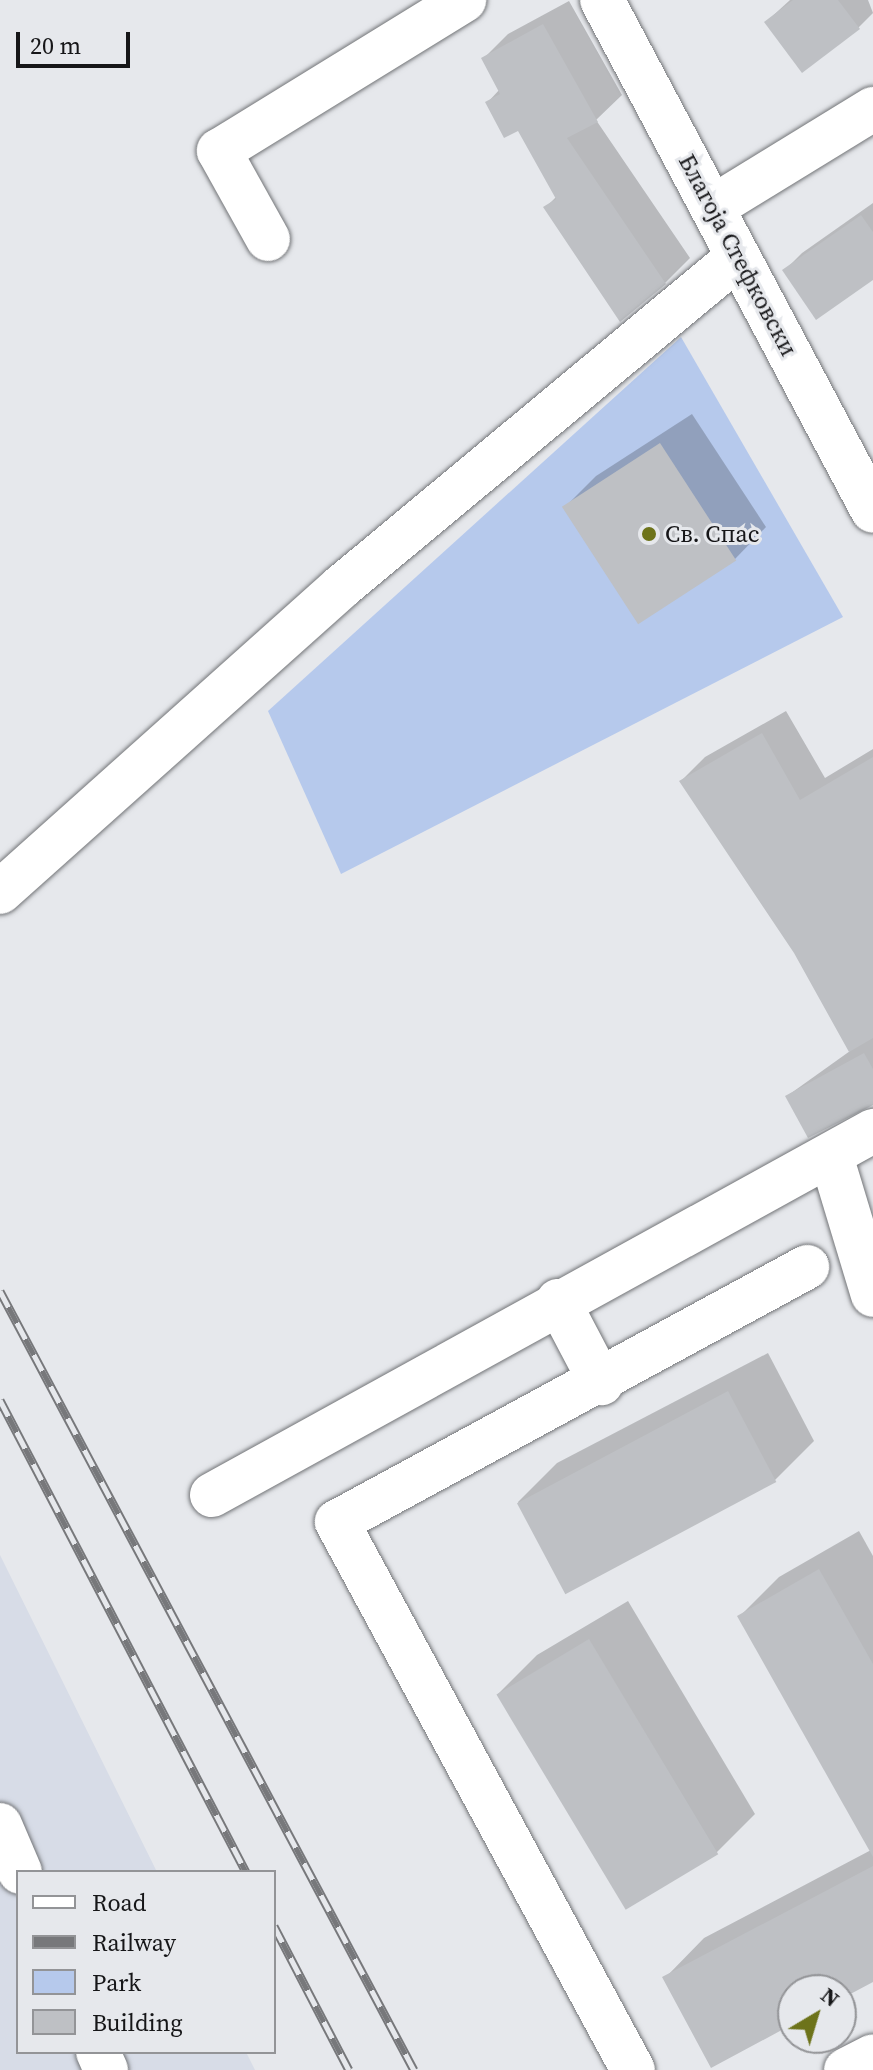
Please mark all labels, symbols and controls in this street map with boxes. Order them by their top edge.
scale bar [20,16,134,66]
text: 20 m [30,29,81,62]
street label: Благоја Стефковски [673,149,803,361]
place label: Св. Спас [665,520,759,548]
marker: Св. Спас [640,525,658,543]
legend [16,1870,276,2054]
text: Road [92,1886,146,1919]
text: Railway [92,1926,176,1959]
text: Park [92,1966,141,1999]
north arrow [777,1974,857,2054]
text: N [815,1980,846,2013]
text: Building [92,2006,183,2039]

